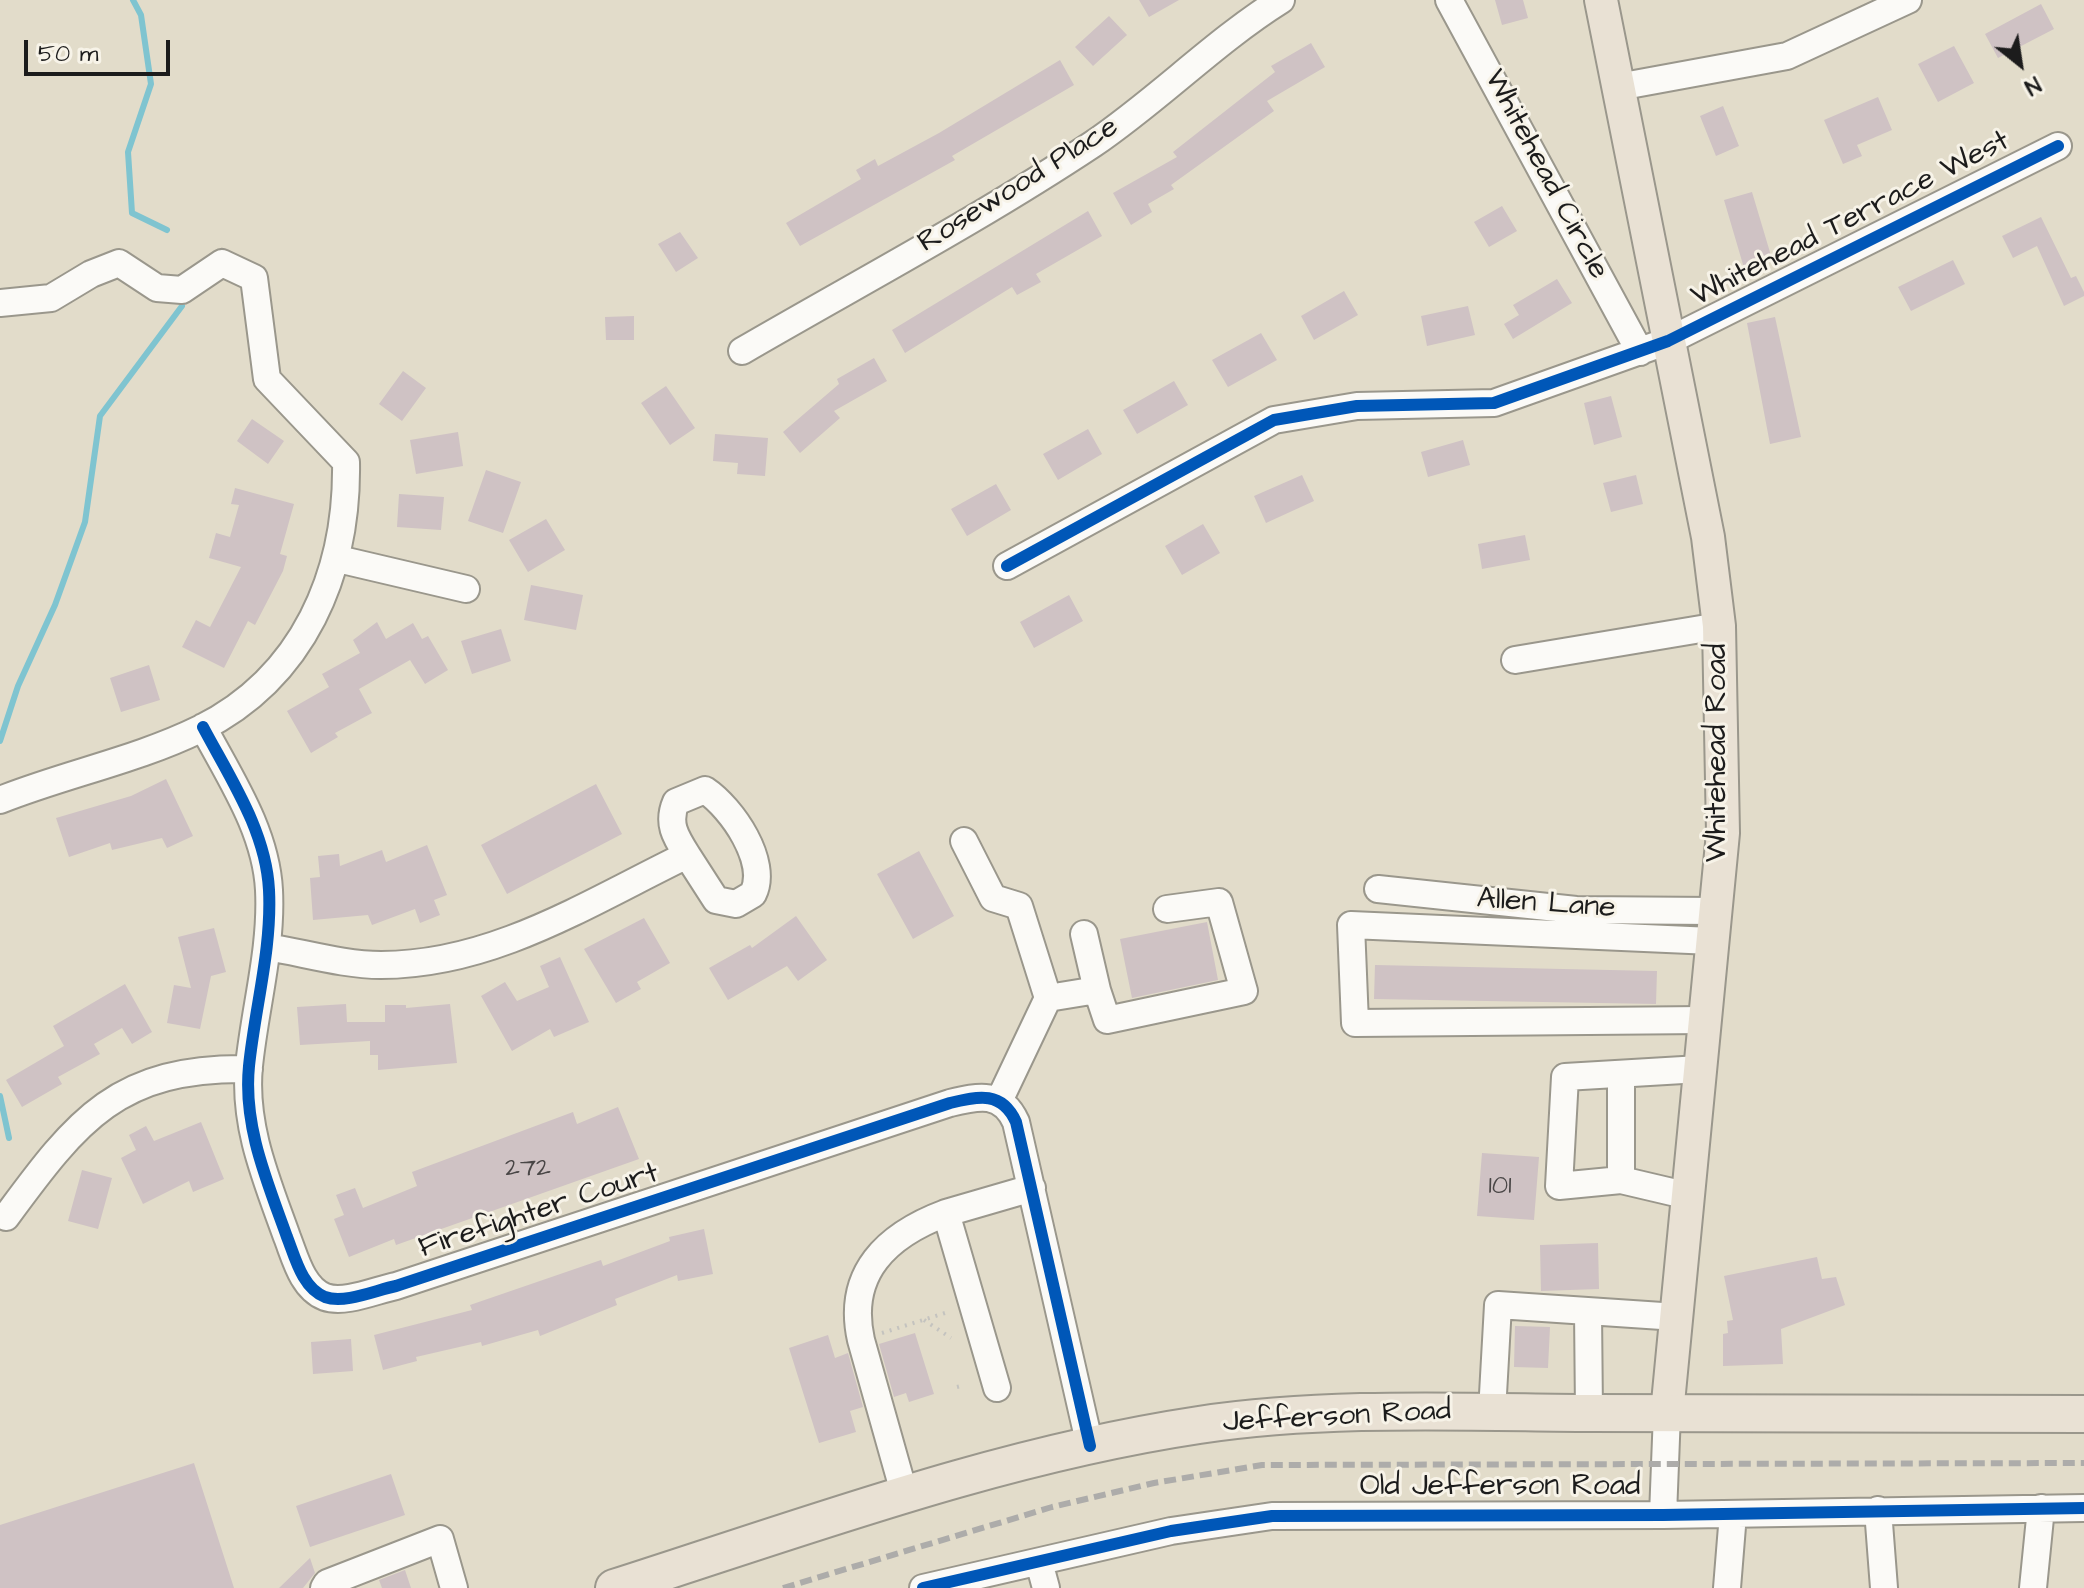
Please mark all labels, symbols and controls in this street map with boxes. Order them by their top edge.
scale bar [28,24,174,74]
north arrow [1980,24,2060,104]
text: 50 m [38,37,98,71]
street label: Whitehead Circle [1475,64,1615,286]
text: N [2019,68,2046,102]
street label: Rosewood Place [912,110,1126,262]
street label: Whitehead Terrace West [1686,124,2016,316]
street label: Whitehead Road [1701,644,1737,862]
street label: Allen Lane [1475,882,1617,928]
house number: 272 [505,1154,551,1186]
street label: Firefighter Court [415,1156,663,1268]
house number: 101 [1488,1172,1512,1204]
street label: Jefferson Road [1222,1394,1452,1442]
street label: Old Jefferson Road [1360,1470,1640,1506]

